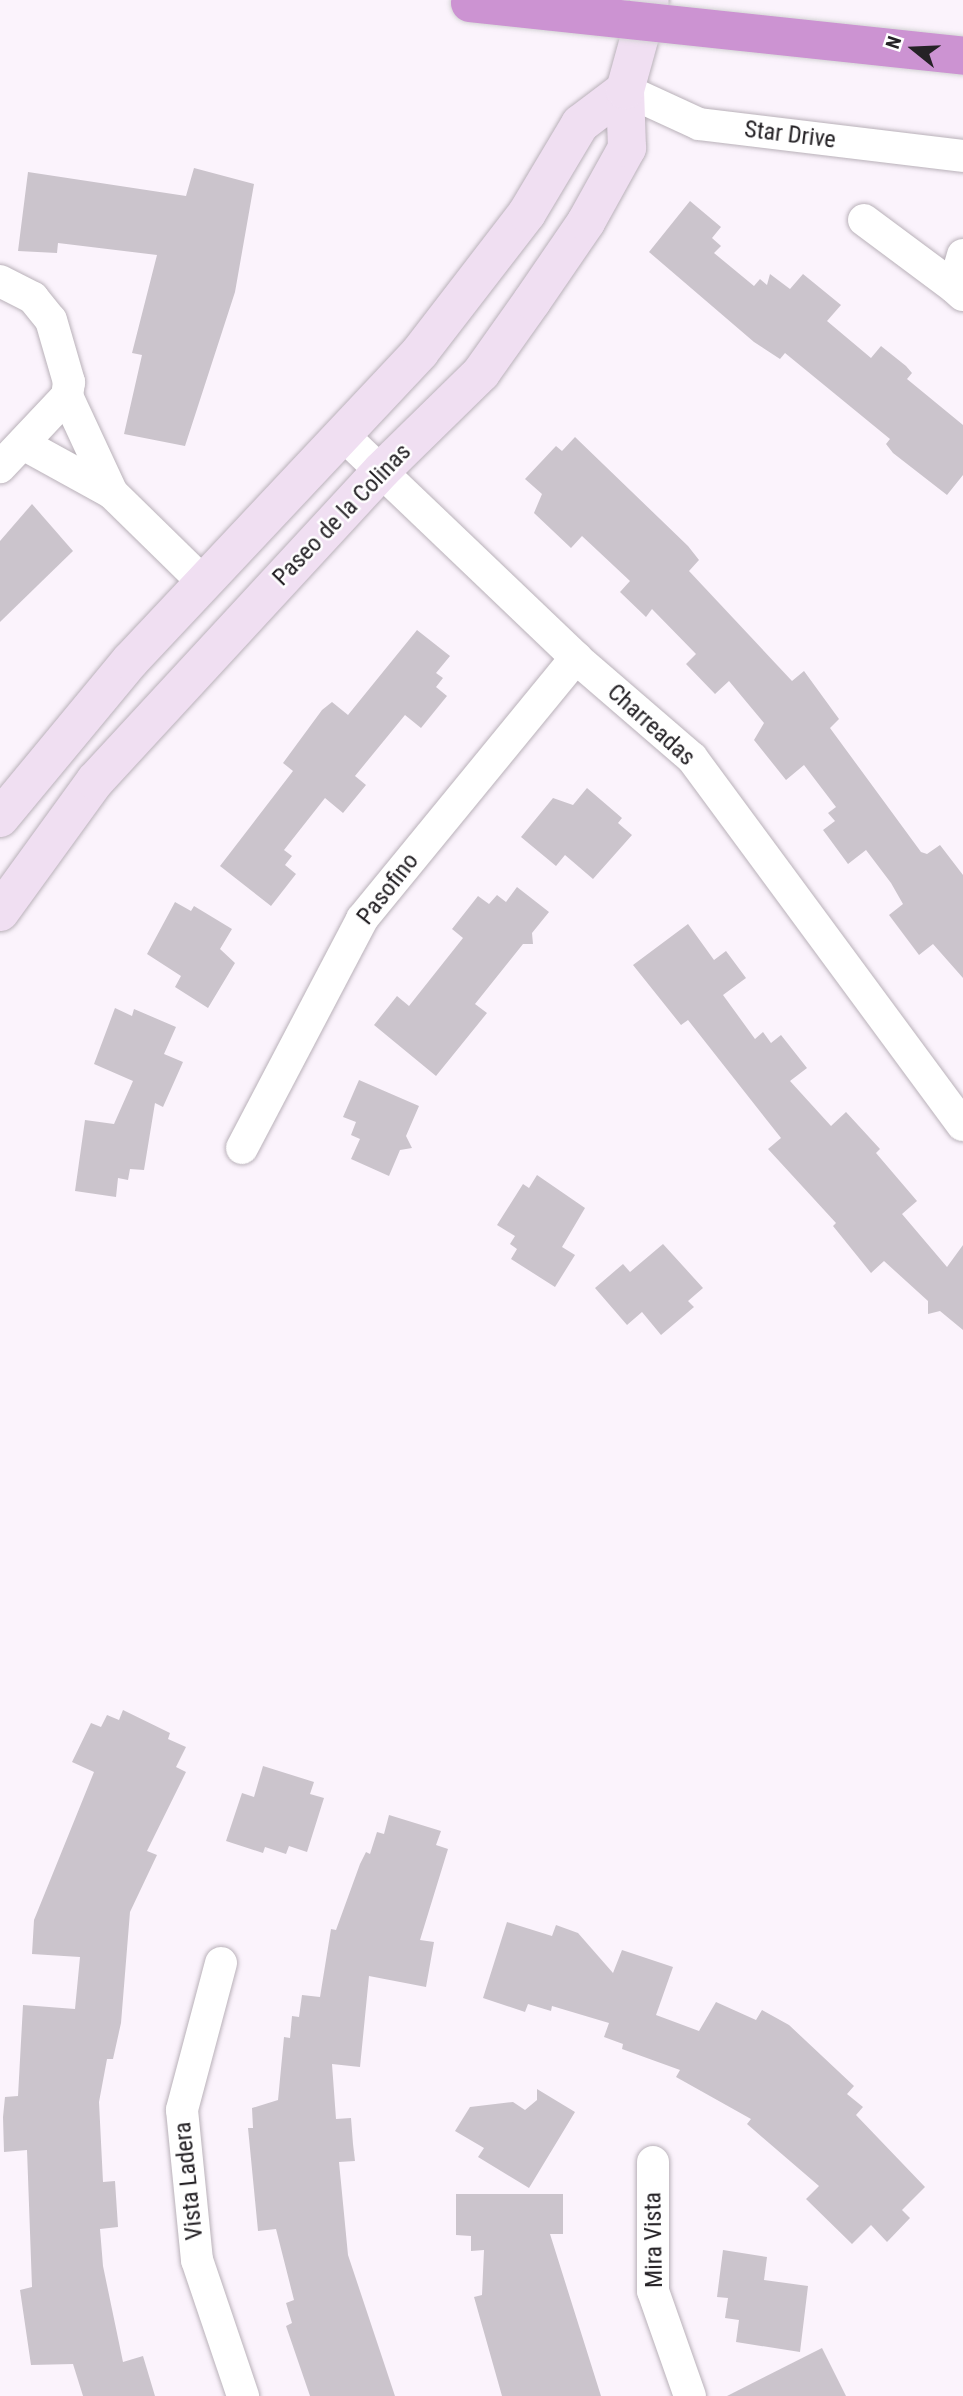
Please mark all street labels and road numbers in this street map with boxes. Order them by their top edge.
street label: Star Drive [743,115,837,155]
street label: Paseo de la Colinas [267,438,417,592]
street label: Charreadas [601,678,701,772]
street label: Pasofino [351,847,425,931]
street label: Vista Ladera [168,2121,210,2241]
street label: Mira Vista [639,2192,669,2288]

